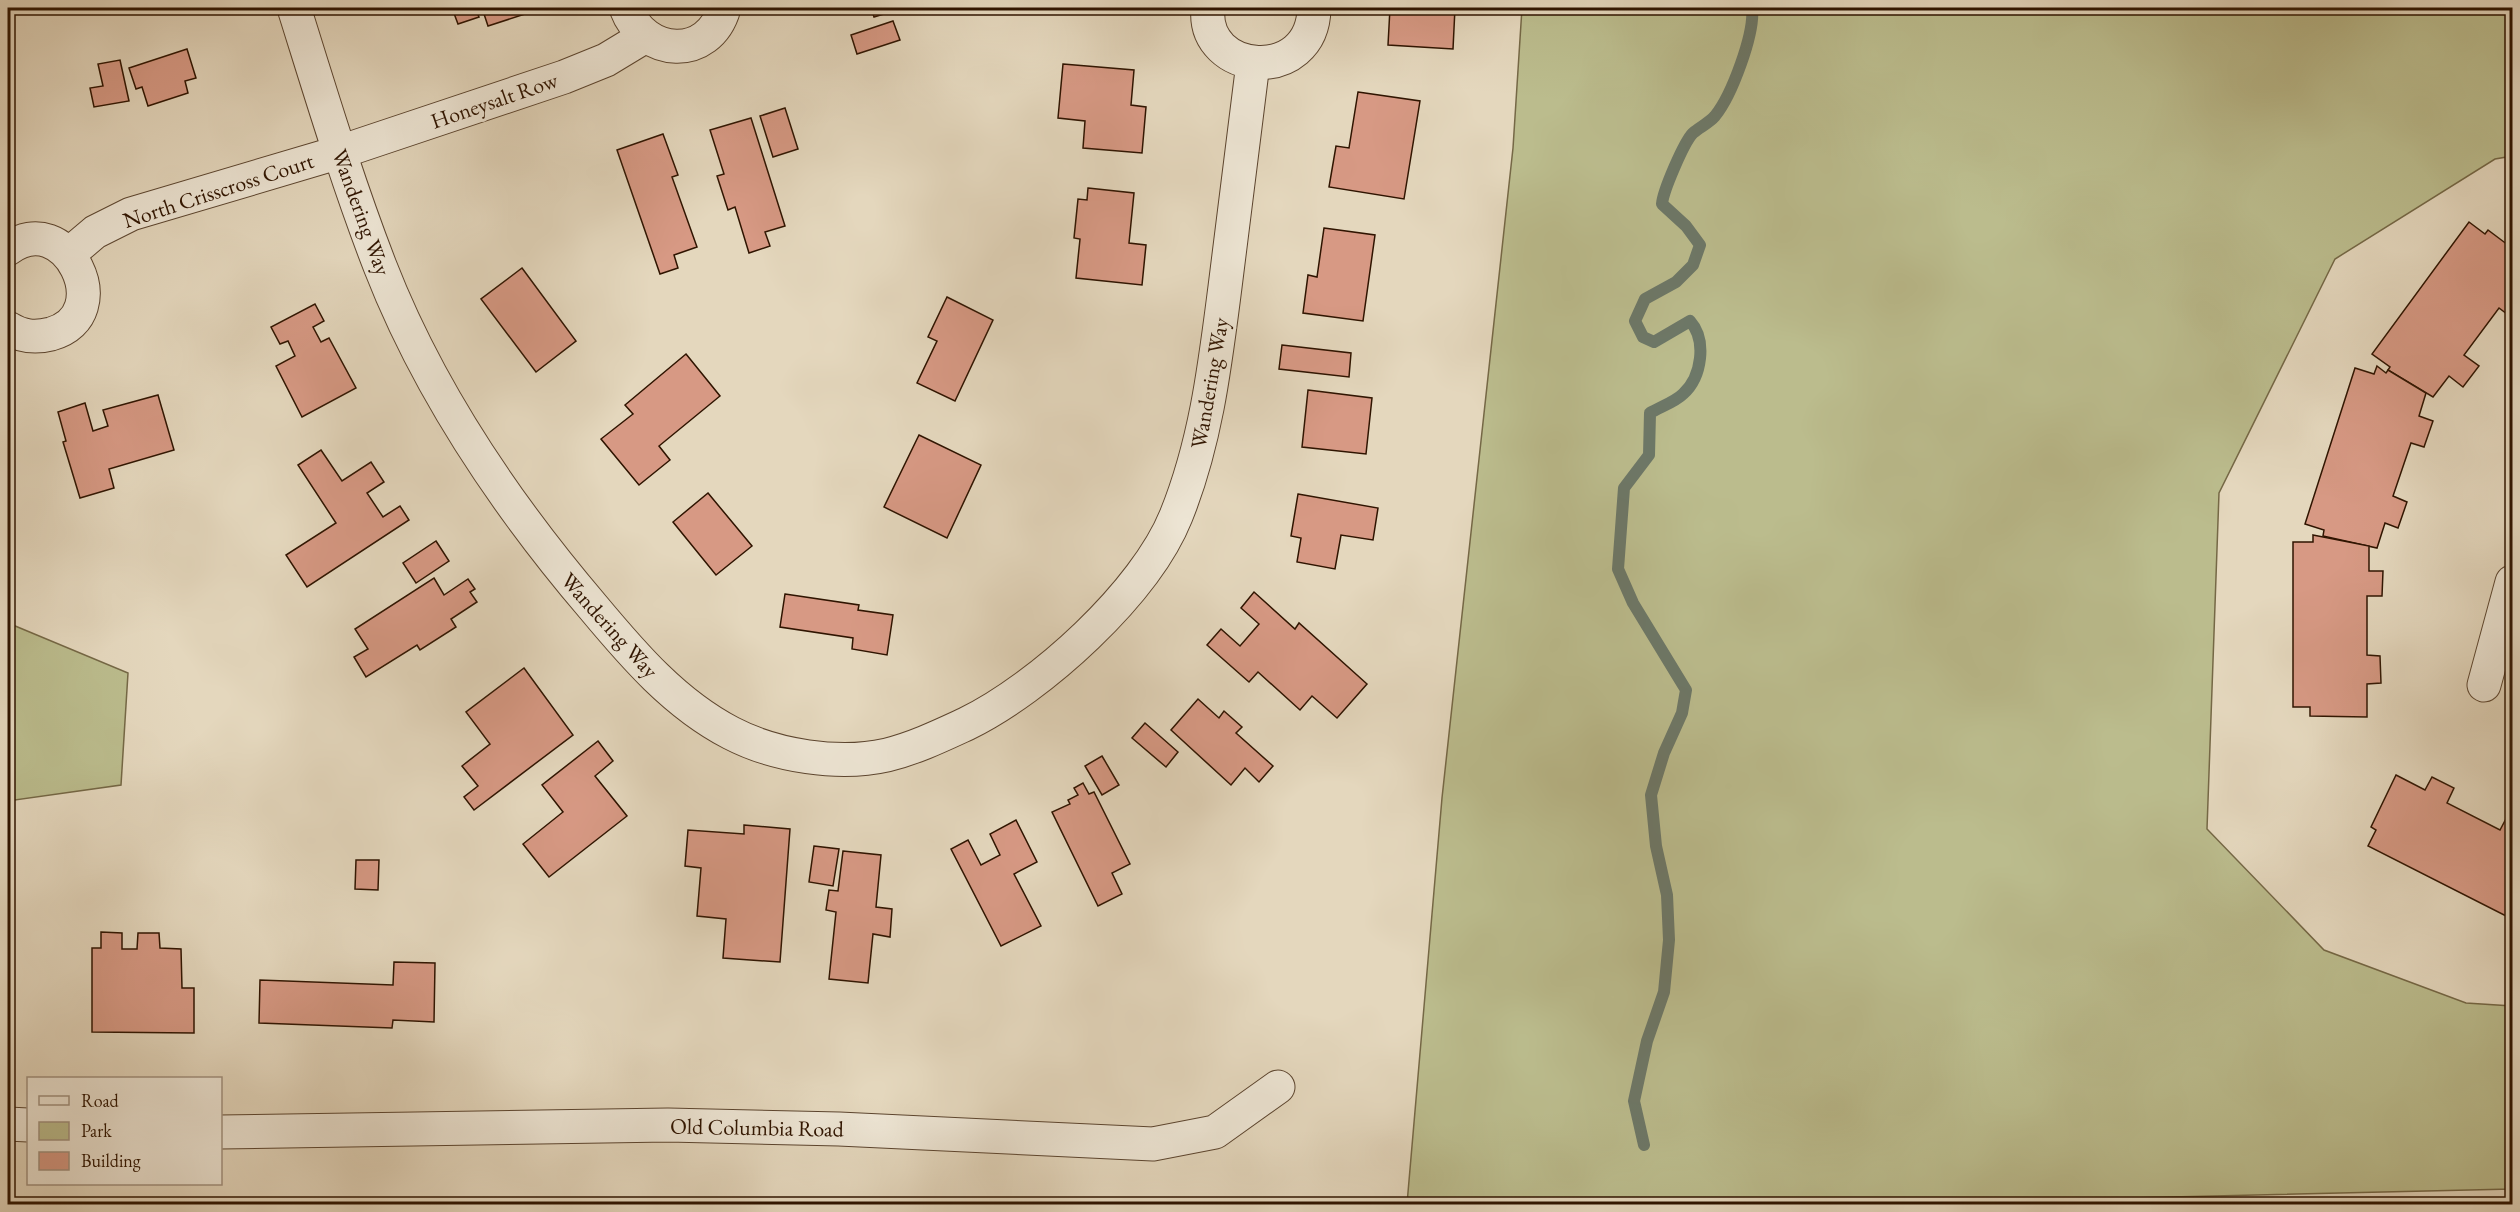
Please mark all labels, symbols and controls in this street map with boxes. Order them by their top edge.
street label: Honeysalt Row [427,65,562,136]
street label: Wandering Way [325,145,398,280]
street label: North Crisscross Court [119,146,317,235]
street label: Wandering Way [1184,315,1235,451]
street label: Wandering Way [555,566,665,685]
legend [27,1077,222,1185]
text: Road [81,1089,120,1112]
street label: Old Columbia Road [670,1111,845,1144]
text: Park [81,1119,112,1142]
text: Building [81,1149,141,1172]

